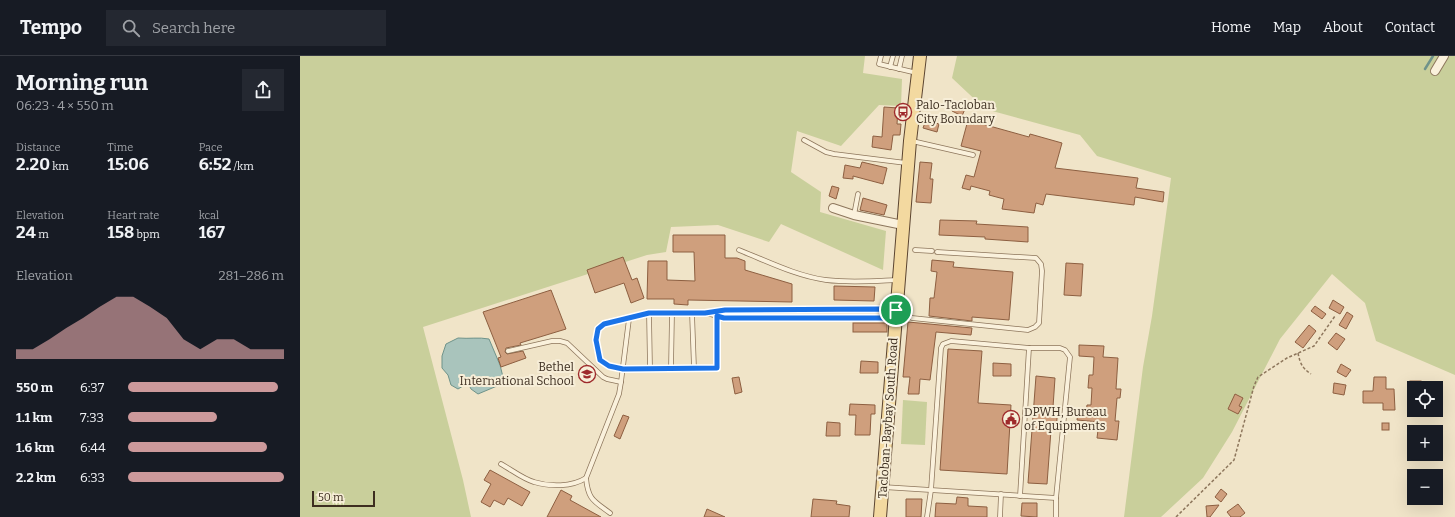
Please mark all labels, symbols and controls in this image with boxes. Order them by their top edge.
search box [106,10,386,46]
text: Tempo [20,16,82,39]
icon: search [120,17,142,39]
text: Search here [152,19,235,37]
text: Home [1211,19,1251,36]
text: Map [1273,19,1301,36]
text: About [1323,19,1363,36]
text: Contact [1385,19,1435,36]
text: Morning run [16,69,148,96]
button: share [242,69,284,111]
text: 06:23 · 4 × 550 m [16,98,114,113]
place label: Palo-Tacloban City Boundary [916,98,995,126]
bus stop icon: Palo-Tacloban City Boundary [893,102,913,122]
text: Distance [16,141,61,154]
text: Time [107,141,133,154]
text: Pace [199,141,222,154]
text: 2.20 [16,154,50,175]
text: 15:06 [107,154,149,175]
text: 6:52 [199,154,231,175]
text: km [50,160,69,173]
text: /km [231,160,254,173]
text: Elevation [16,209,64,222]
text: Heart rate [107,209,159,222]
text: kcal [199,209,219,222]
text: 24 [16,222,36,243]
text: 158 [107,222,134,243]
text: 167 [199,222,225,243]
text: m [36,228,49,241]
text: bpm [134,228,160,241]
text: Elevation [16,268,73,283]
text: 281–286 m [219,268,284,283]
pin [879,293,913,327]
icon: arrive [885,299,907,321]
street label: Tacloban-Baybay South Road [875,337,901,499]
place label: Bethel International School [460,360,575,388]
school or university icon: Bethel International School [577,364,597,384]
text: 550 m [16,380,53,395]
text: 6:37 [80,380,104,395]
map controls [1407,381,1443,505]
button: locate [1407,381,1443,417]
place label: DPWH, Bureau of Equipments [1024,405,1107,433]
public building icon: DPWH, Bureau of Equipments [1001,409,1021,429]
text: 1.1 km [16,410,52,425]
text: 7:33 [80,410,104,425]
button: + [1407,425,1443,461]
text: 1.6 km [16,440,54,455]
text: 6:44 [80,440,106,455]
button: − [1407,469,1443,505]
text: 2.2 km [16,470,56,485]
text: 6:33 [80,470,105,485]
scale bar [312,489,375,508]
text: 50 m [318,491,344,504]

